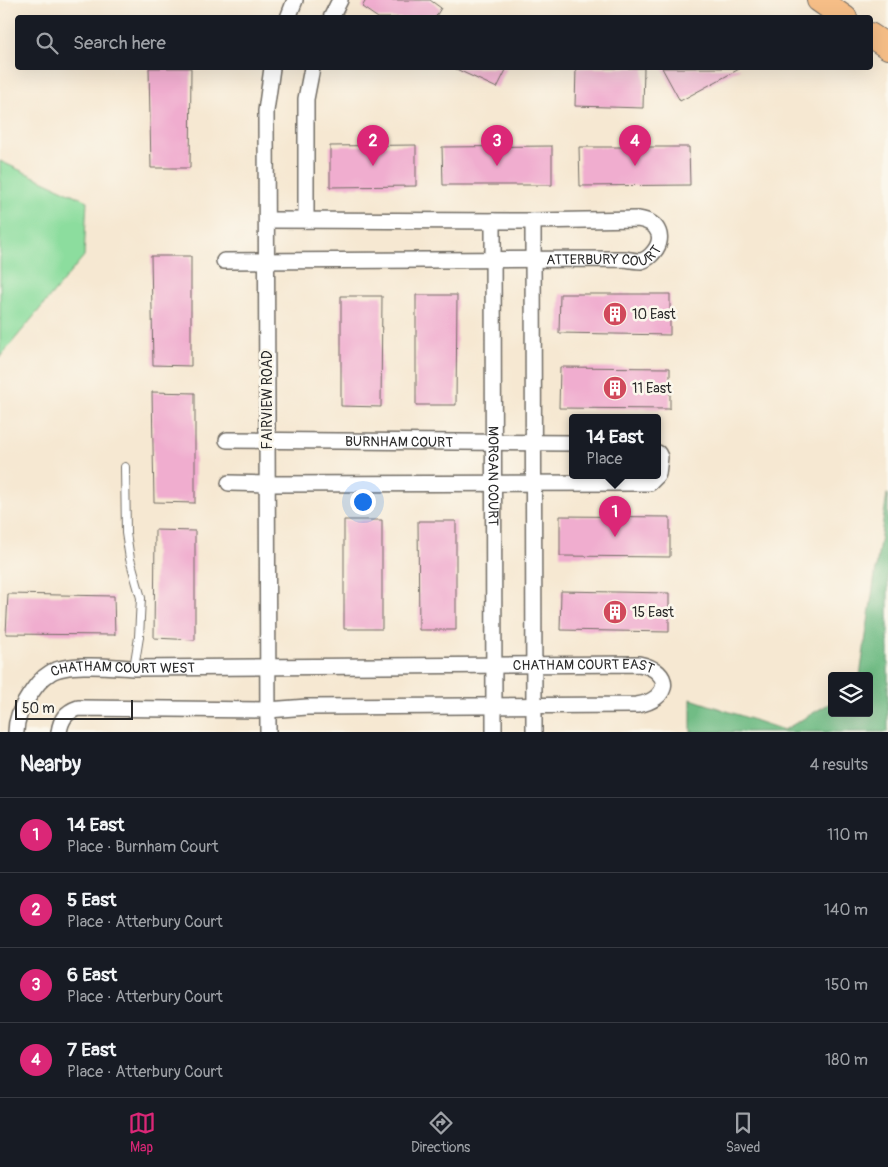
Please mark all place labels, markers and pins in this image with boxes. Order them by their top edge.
pin: 2 [357,125,389,166]
pin: 3 [481,125,513,166]
pin: 4 [619,125,651,166]
building icon: 10 East [602,301,628,327]
place label: 10 East [632,306,676,323]
building icon: 11 East [602,375,628,401]
place label: 11 East [632,380,672,397]
pin: 1 [599,496,631,537]
building icon: 15 East [602,599,628,625]
place label: 15 East [632,604,674,621]

